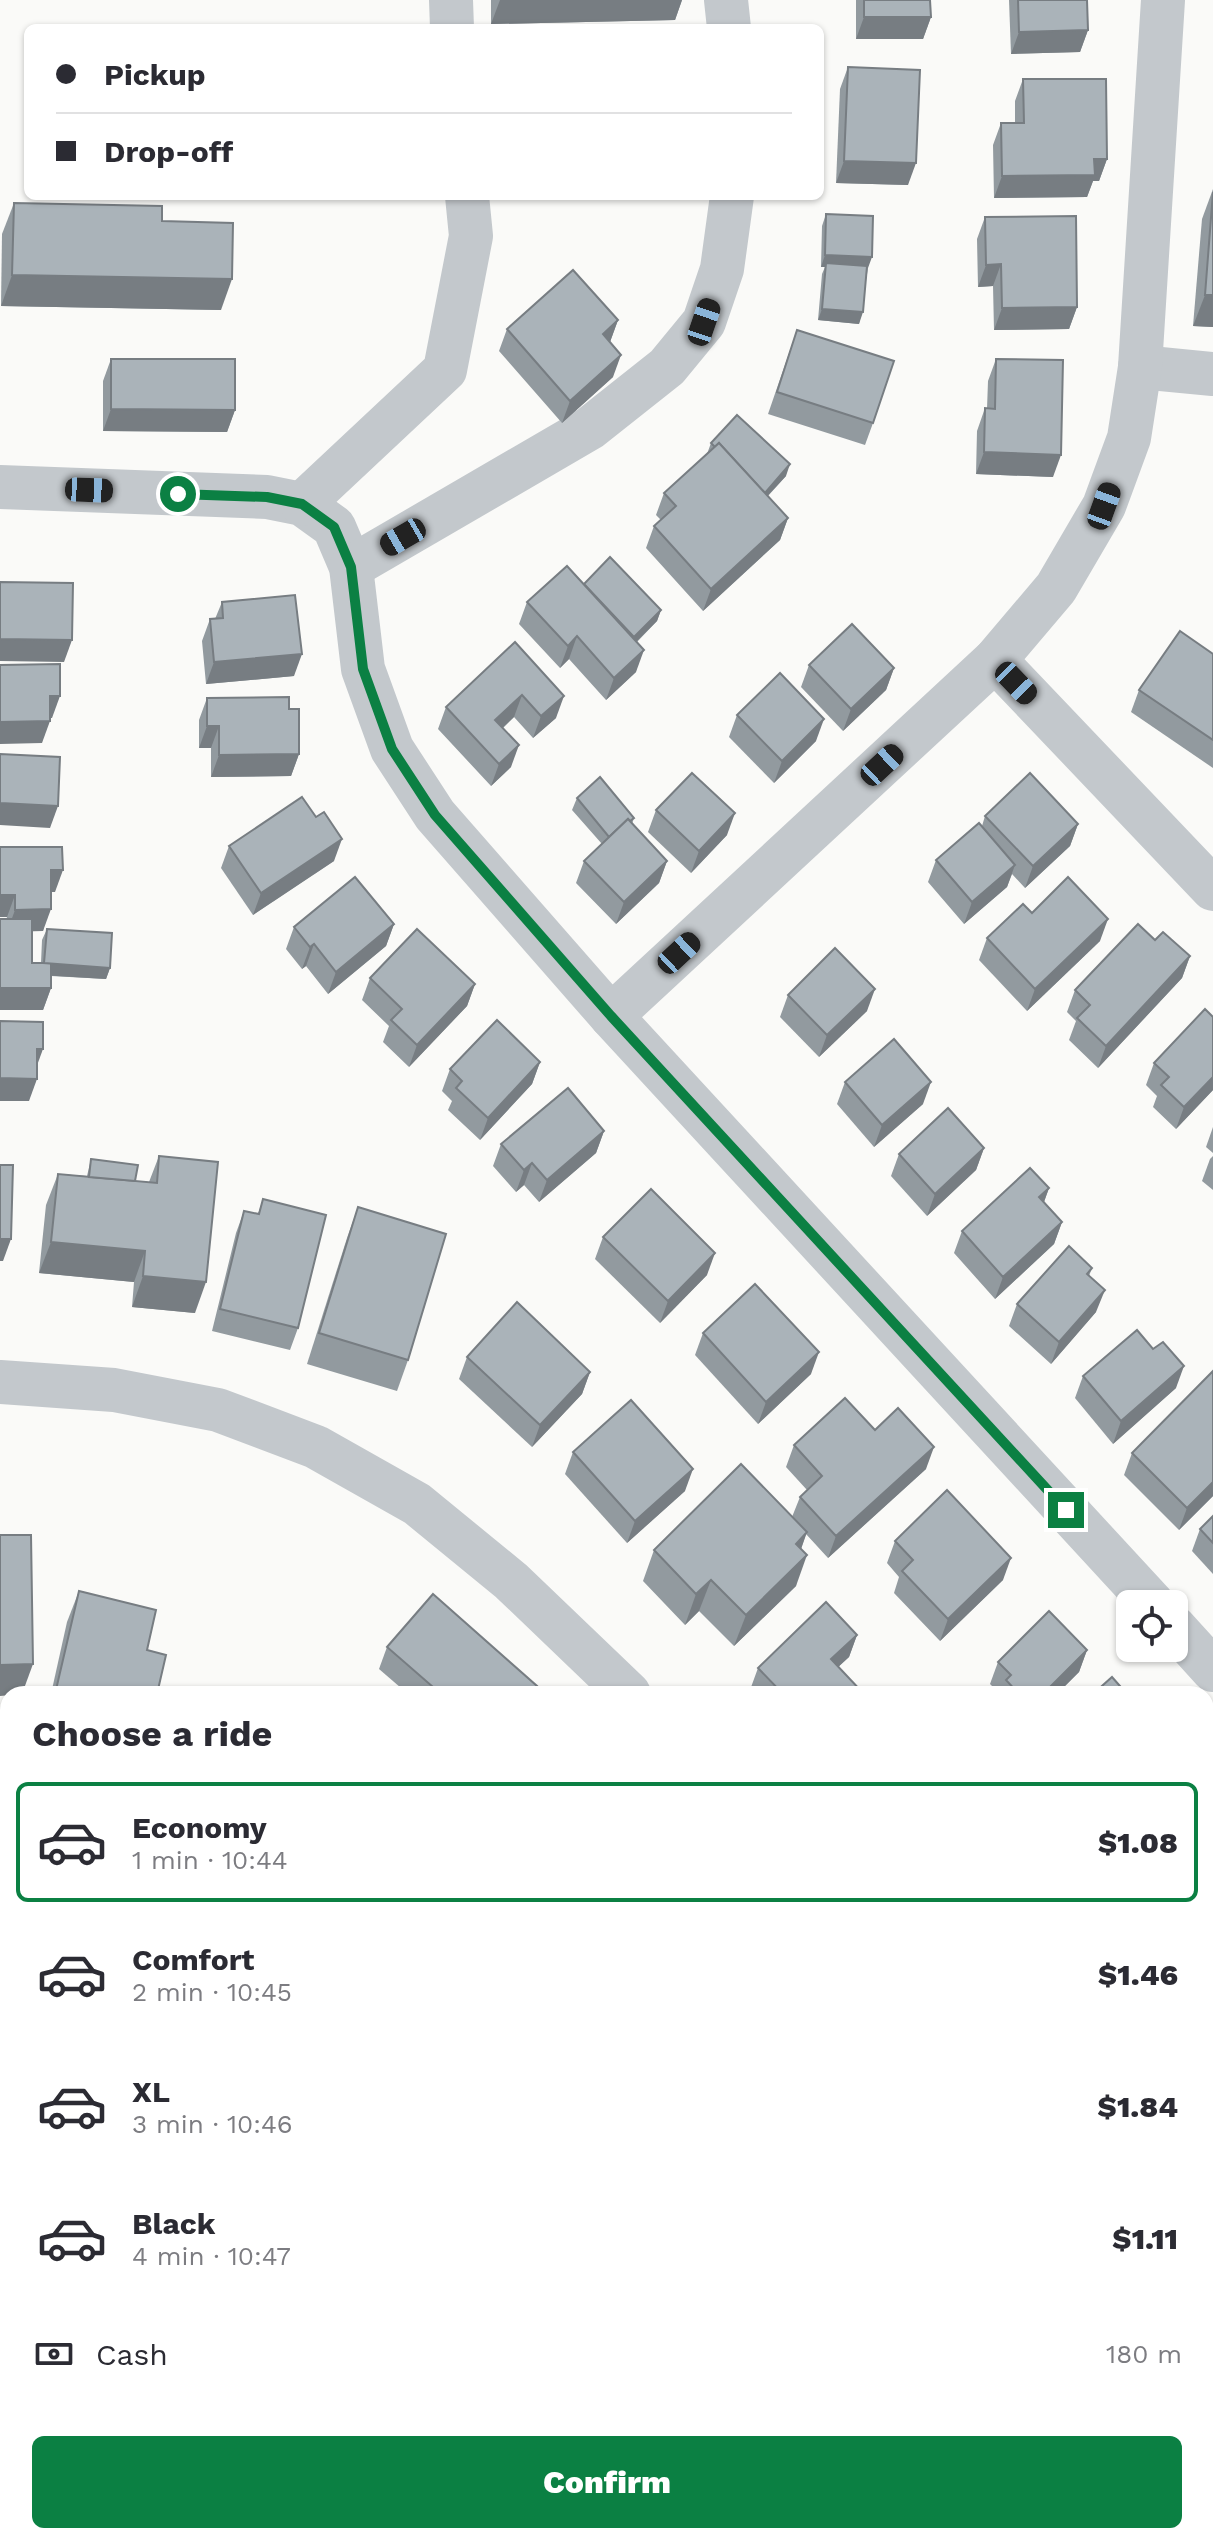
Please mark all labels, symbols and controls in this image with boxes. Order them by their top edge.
text: Pickup [104,57,206,92]
text: Drop-off [104,134,233,169]
car [685,295,723,349]
route start [160,476,196,512]
car [65,477,113,503]
car [1085,479,1123,533]
car [376,515,430,559]
car [991,657,1041,709]
car [856,740,908,790]
car [653,928,705,978]
route end [1048,1492,1084,1528]
map controls [1116,1590,1188,1662]
button: locate [1116,1590,1188,1662]
text: Choose a ride [32,1713,272,1755]
icon: car [36,1806,108,1878]
text: Economy [132,1810,267,1845]
text: $1.08 [1098,1825,1178,1860]
text: 1 min · 10:44 [132,1845,288,1875]
icon: car [36,1938,108,2010]
text: Comfort [132,1942,254,1977]
text: $1.46 [1098,1957,1178,1992]
text: 2 min · 10:45 [132,1977,292,2007]
icon: car [36,2070,108,2142]
text: XL [132,2074,170,2109]
text: $1.84 [1098,2089,1178,2124]
text: 3 min · 10:46 [132,2109,293,2139]
icon: car [36,2202,108,2274]
text: Black [132,2206,216,2241]
text: $1.11 [1112,2221,1178,2256]
text: 4 min · 10:47 [132,2241,291,2271]
icon: cash [32,2332,76,2376]
text: Cash [96,2337,168,2372]
text: 180 m [1106,2339,1182,2369]
button: Confirm [32,2436,1182,2528]

